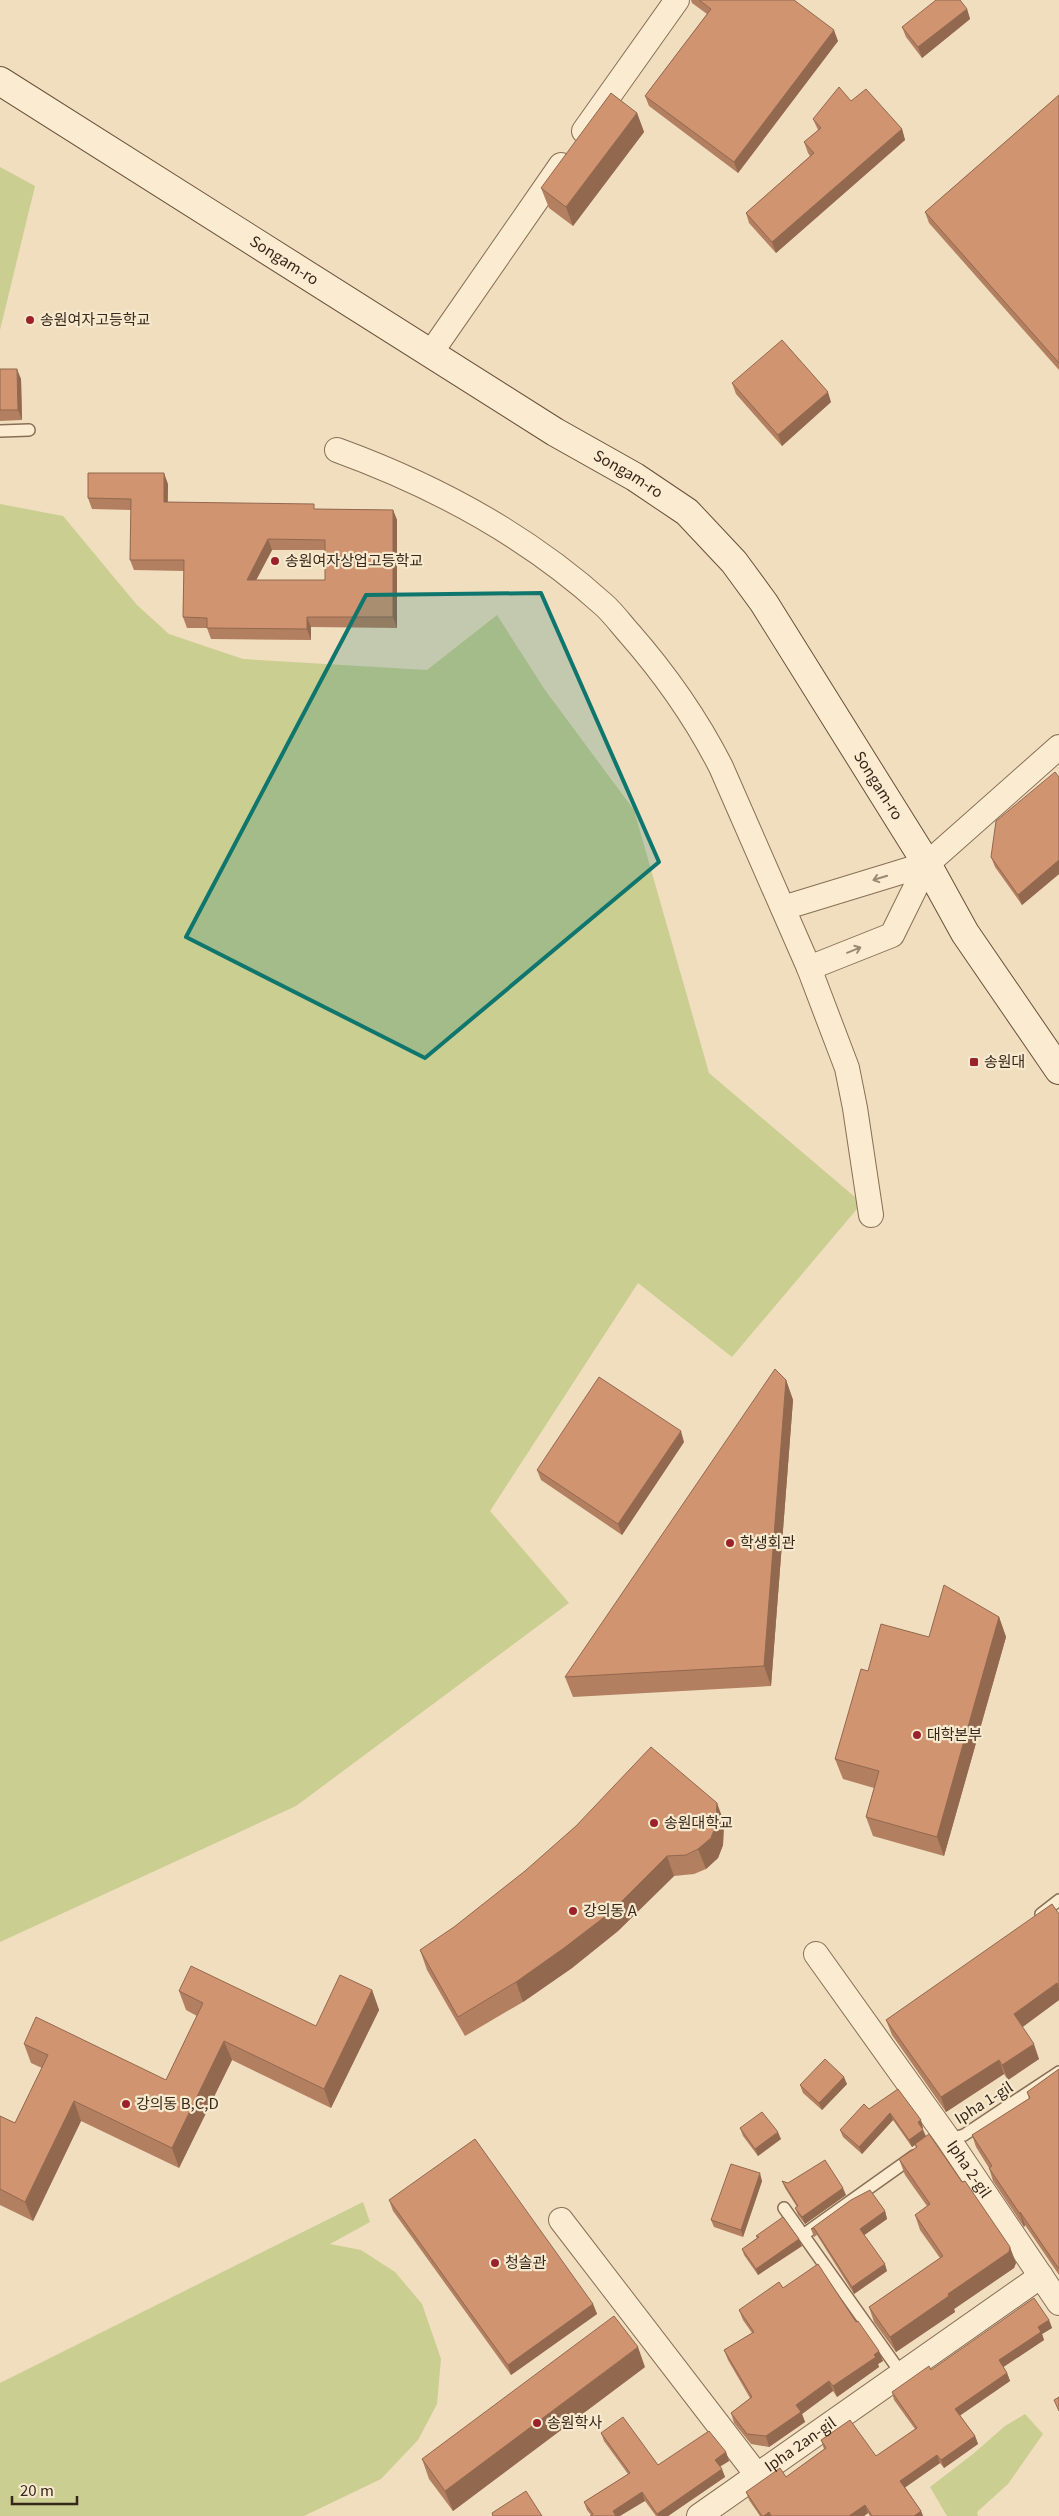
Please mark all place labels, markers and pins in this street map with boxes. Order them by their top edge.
place label: 송원여자고등학교 [40,308,150,329]
marker: 송원여자고등학교 [24,314,36,326]
place label: 송원여자상업고등학교 [285,549,423,570]
marker: 송원여자상업고등학교 [269,555,281,567]
place label: 송원대 [984,1050,1025,1071]
marker: 송원대 [968,1056,980,1068]
place label: 학생회관 [740,1531,795,1552]
marker: 학생회관 [724,1537,736,1549]
place label: 대학본부 [927,1723,982,1744]
marker: 대학본부 [911,1729,923,1741]
place label: 송원대학교 [664,1811,733,1832]
marker: 송원대학교 [648,1817,660,1829]
place label: 강의동 A [583,1899,638,1920]
marker: 강의동 A [567,1905,579,1917]
place label: 강의동 B,C,D [136,2092,219,2113]
marker: 강의동 B,C,D [120,2098,132,2110]
place label: 청솔관 [505,2251,547,2272]
marker: 청솔관 [489,2257,501,2269]
place label: 송원학사 [547,2411,602,2432]
marker: 송원학사 [531,2417,543,2429]

